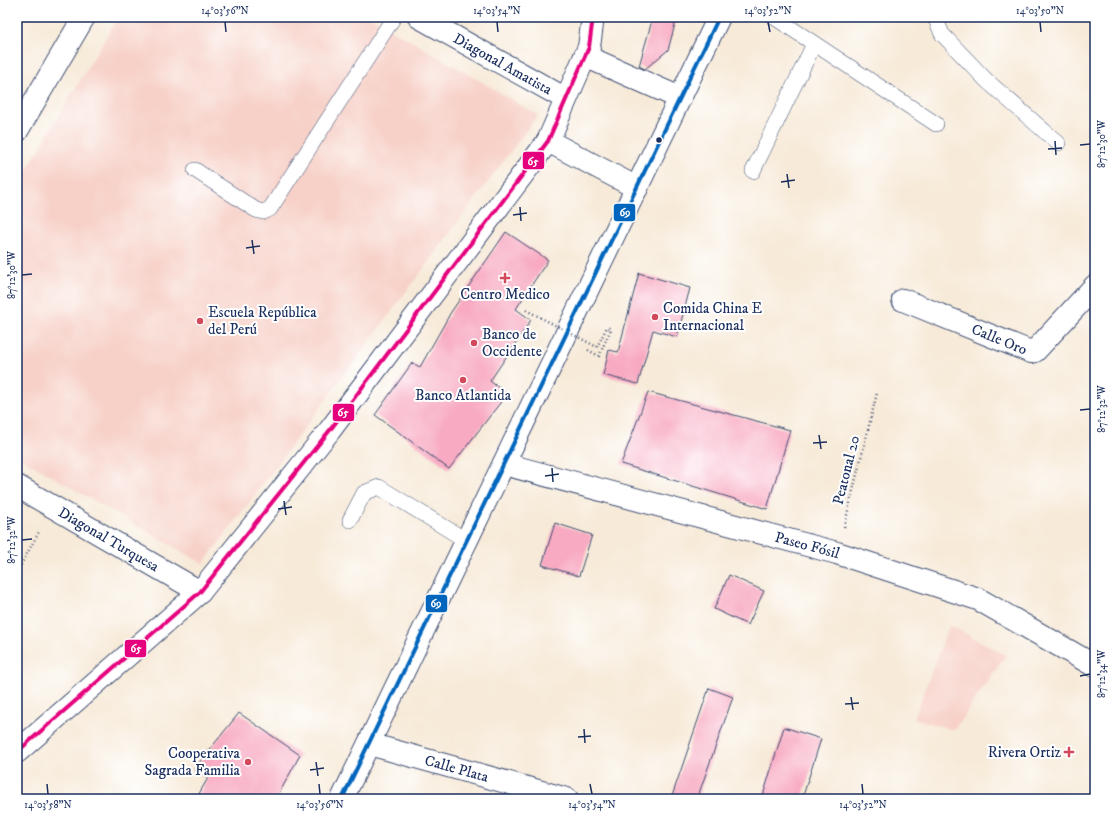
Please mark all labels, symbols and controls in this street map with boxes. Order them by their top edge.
text: 14°03'56"N [201,5,249,17]
text: 14°03'54"N [473,5,521,17]
text: 14°03'52"N [744,5,792,17]
text: 14°03'50"N [1016,5,1064,17]
street label: Diagonal Amatista [450,29,556,100]
text: 87°12'30"W [1096,119,1108,168]
unlabelled marker [654,135,664,145]
line badge: 65 [522,151,545,170]
text: 65 [527,155,539,169]
line badge: 69 [613,203,636,222]
text: 69 [619,206,631,220]
text: 87°12'30"W [6,250,18,299]
marker: Centro Medico [499,272,511,284]
place label: Centro Medico [460,285,550,304]
place label: Comida China E Internacional [663,299,763,335]
place label: Escuela República del Perú [208,303,317,339]
marker: Comida China E Internacional [650,312,660,322]
marker: Escuela República del Perú [195,316,205,326]
street label: Calle Oro [969,320,1030,359]
place label: Banco de Occidente [482,325,542,361]
marker: Banco de Occidente [469,338,479,348]
marker: Banco Atlantida [458,375,468,385]
text: 87°12'32"W [1096,384,1108,433]
place label: Banco Atlantida [415,386,512,405]
line badge: 65 [332,403,355,422]
text: 65 [337,406,349,420]
street label: Peatonal 20 [829,434,864,507]
street label: Diagonal Turquesa [55,503,163,576]
text: 87°12'32"W [6,515,18,564]
street label: Paseo Fósil [773,528,843,563]
line badge: 69 [425,594,448,613]
text: 69 [430,597,442,611]
line badge: 65 [124,639,147,658]
text: 65 [130,642,142,656]
text: 87°12'34"W [1096,649,1108,698]
place label: Rivera Ortiz [988,743,1061,762]
place label: Cooperativa Sagrada Familia [144,744,241,780]
marker: Rivera Ortiz [1064,747,1074,757]
street label: Calle Plata [422,751,491,787]
marker: Cooperativa Sagrada Familia [243,757,253,767]
text: 14°03'58"N [24,799,72,811]
text: 14°03'56"N [296,799,344,811]
text: 14°03'54"N [568,799,616,811]
text: 14°03'52"N [839,799,887,811]

